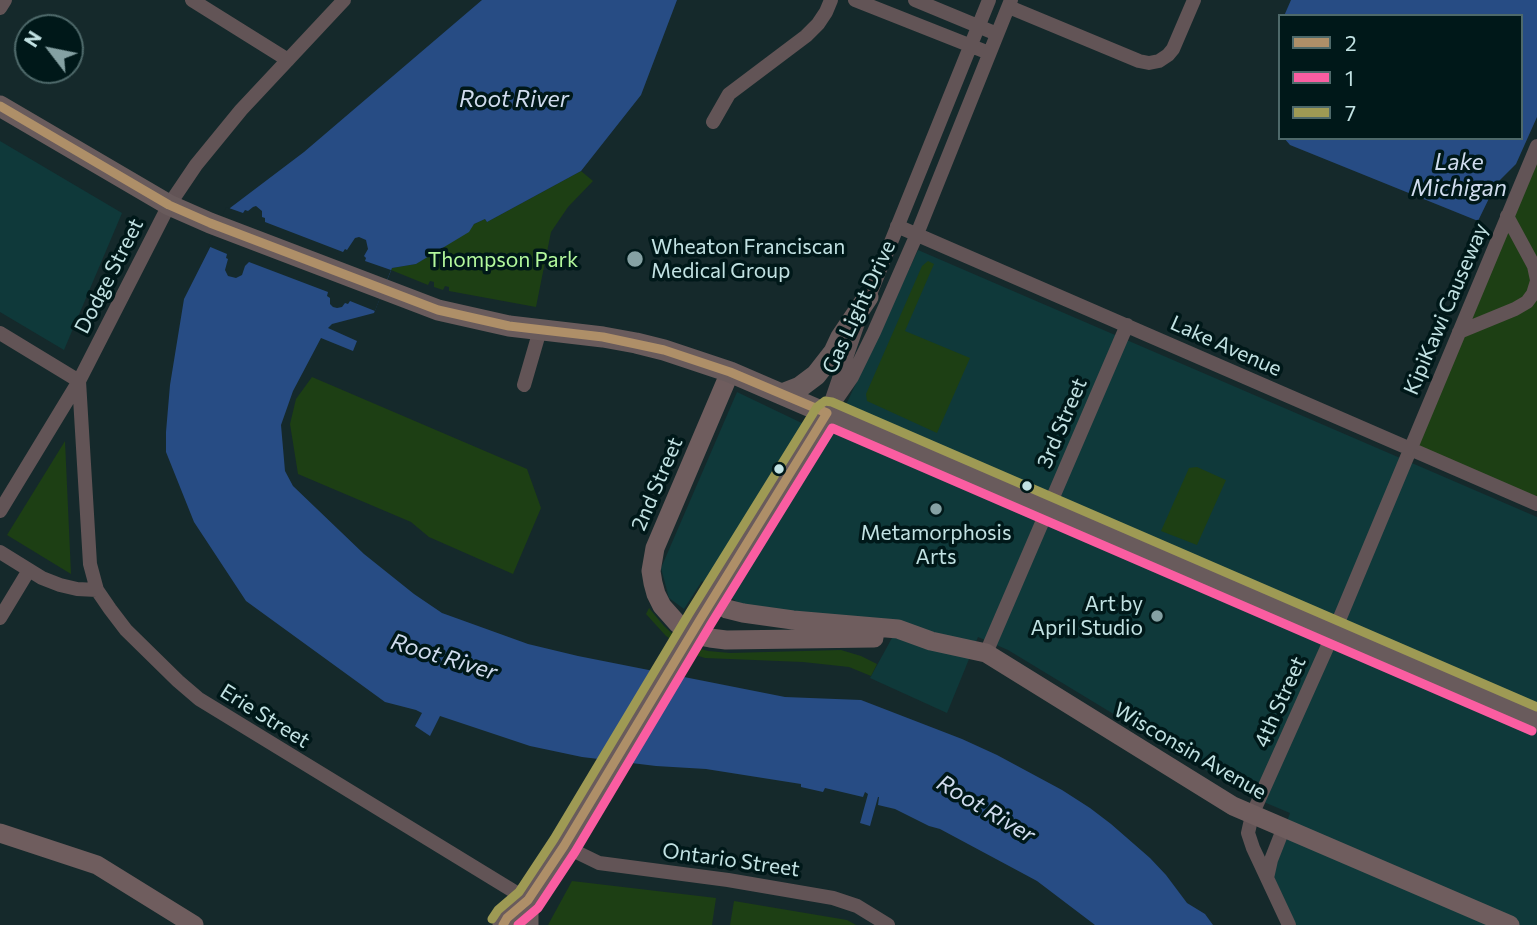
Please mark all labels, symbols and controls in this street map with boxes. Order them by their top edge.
north arrow [14,14,84,84]
legend [1278,14,1523,140]
text: N [19,27,46,51]
text: 2 [1345,30,1357,55]
text: 1 [1345,65,1354,90]
water label: Root River [459,85,569,113]
text: 7 [1345,100,1356,125]
water label: Lake Michigan [1411,148,1507,202]
street label: Dodge Street [69,214,149,338]
street label: KipiKawi Causeway [1398,219,1494,399]
place label: Wheaton Franciscan Medical Group [651,234,845,284]
street label: Gas Light Drive [817,236,901,378]
park label: Thompson Park [428,247,578,273]
marker: Wheaton Franciscan Medical Group [625,249,645,269]
street label: Lake Avenue [1167,310,1285,382]
street label: 3rd Street [1032,374,1092,472]
street label: 2nd Street [626,433,688,535]
unlabelled marker [772,462,786,476]
unlabelled marker [1020,479,1034,493]
marker: Metamorphosis Arts [928,501,944,517]
place label: Metamorphosis Arts [860,520,1012,570]
place label: Art by April Studio [1030,591,1143,641]
marker: Art by April Studio [1149,608,1165,624]
water label: Root River [387,628,501,686]
street label: 4th Street [1249,653,1311,751]
street label: Erie Street [216,679,314,753]
street label: Wisconsin Avenue [1109,697,1271,805]
water label: Root River [932,769,1040,849]
street label: Ontario Street [661,838,801,882]

